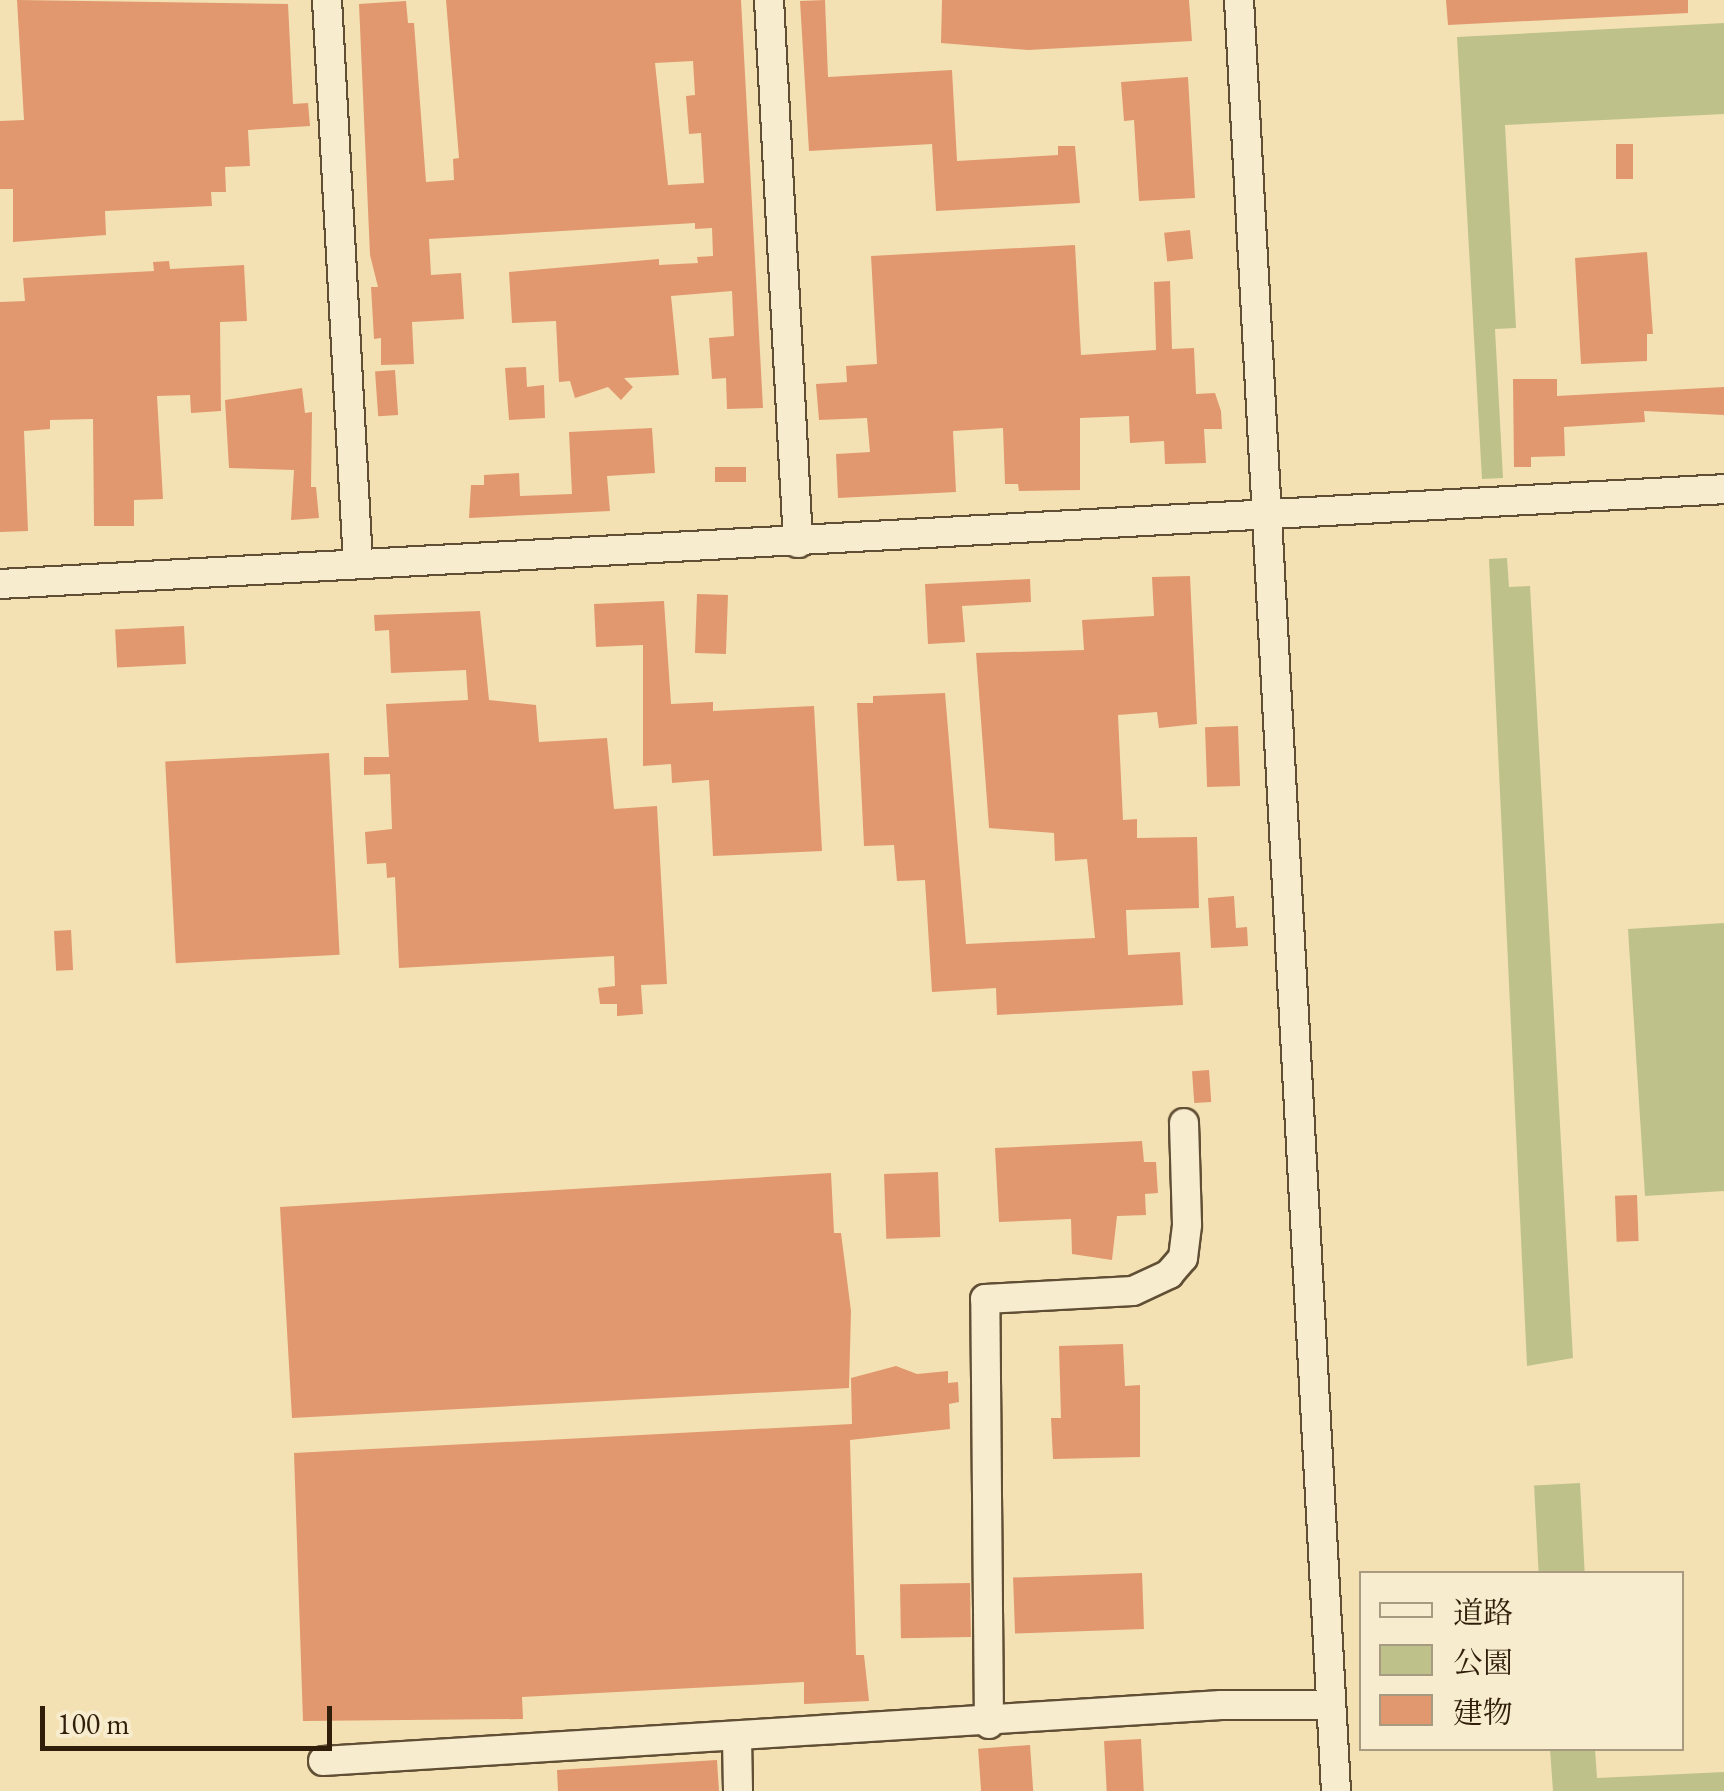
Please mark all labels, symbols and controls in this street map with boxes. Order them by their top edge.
legend [1359,1571,1684,1751]
text: 道路 [1453,1593,1513,1632]
text: 公園 [1453,1643,1513,1682]
scale bar [45,1686,338,1748]
text: 建物 [1453,1693,1513,1732]
text: 100 m [57,1704,130,1743]

